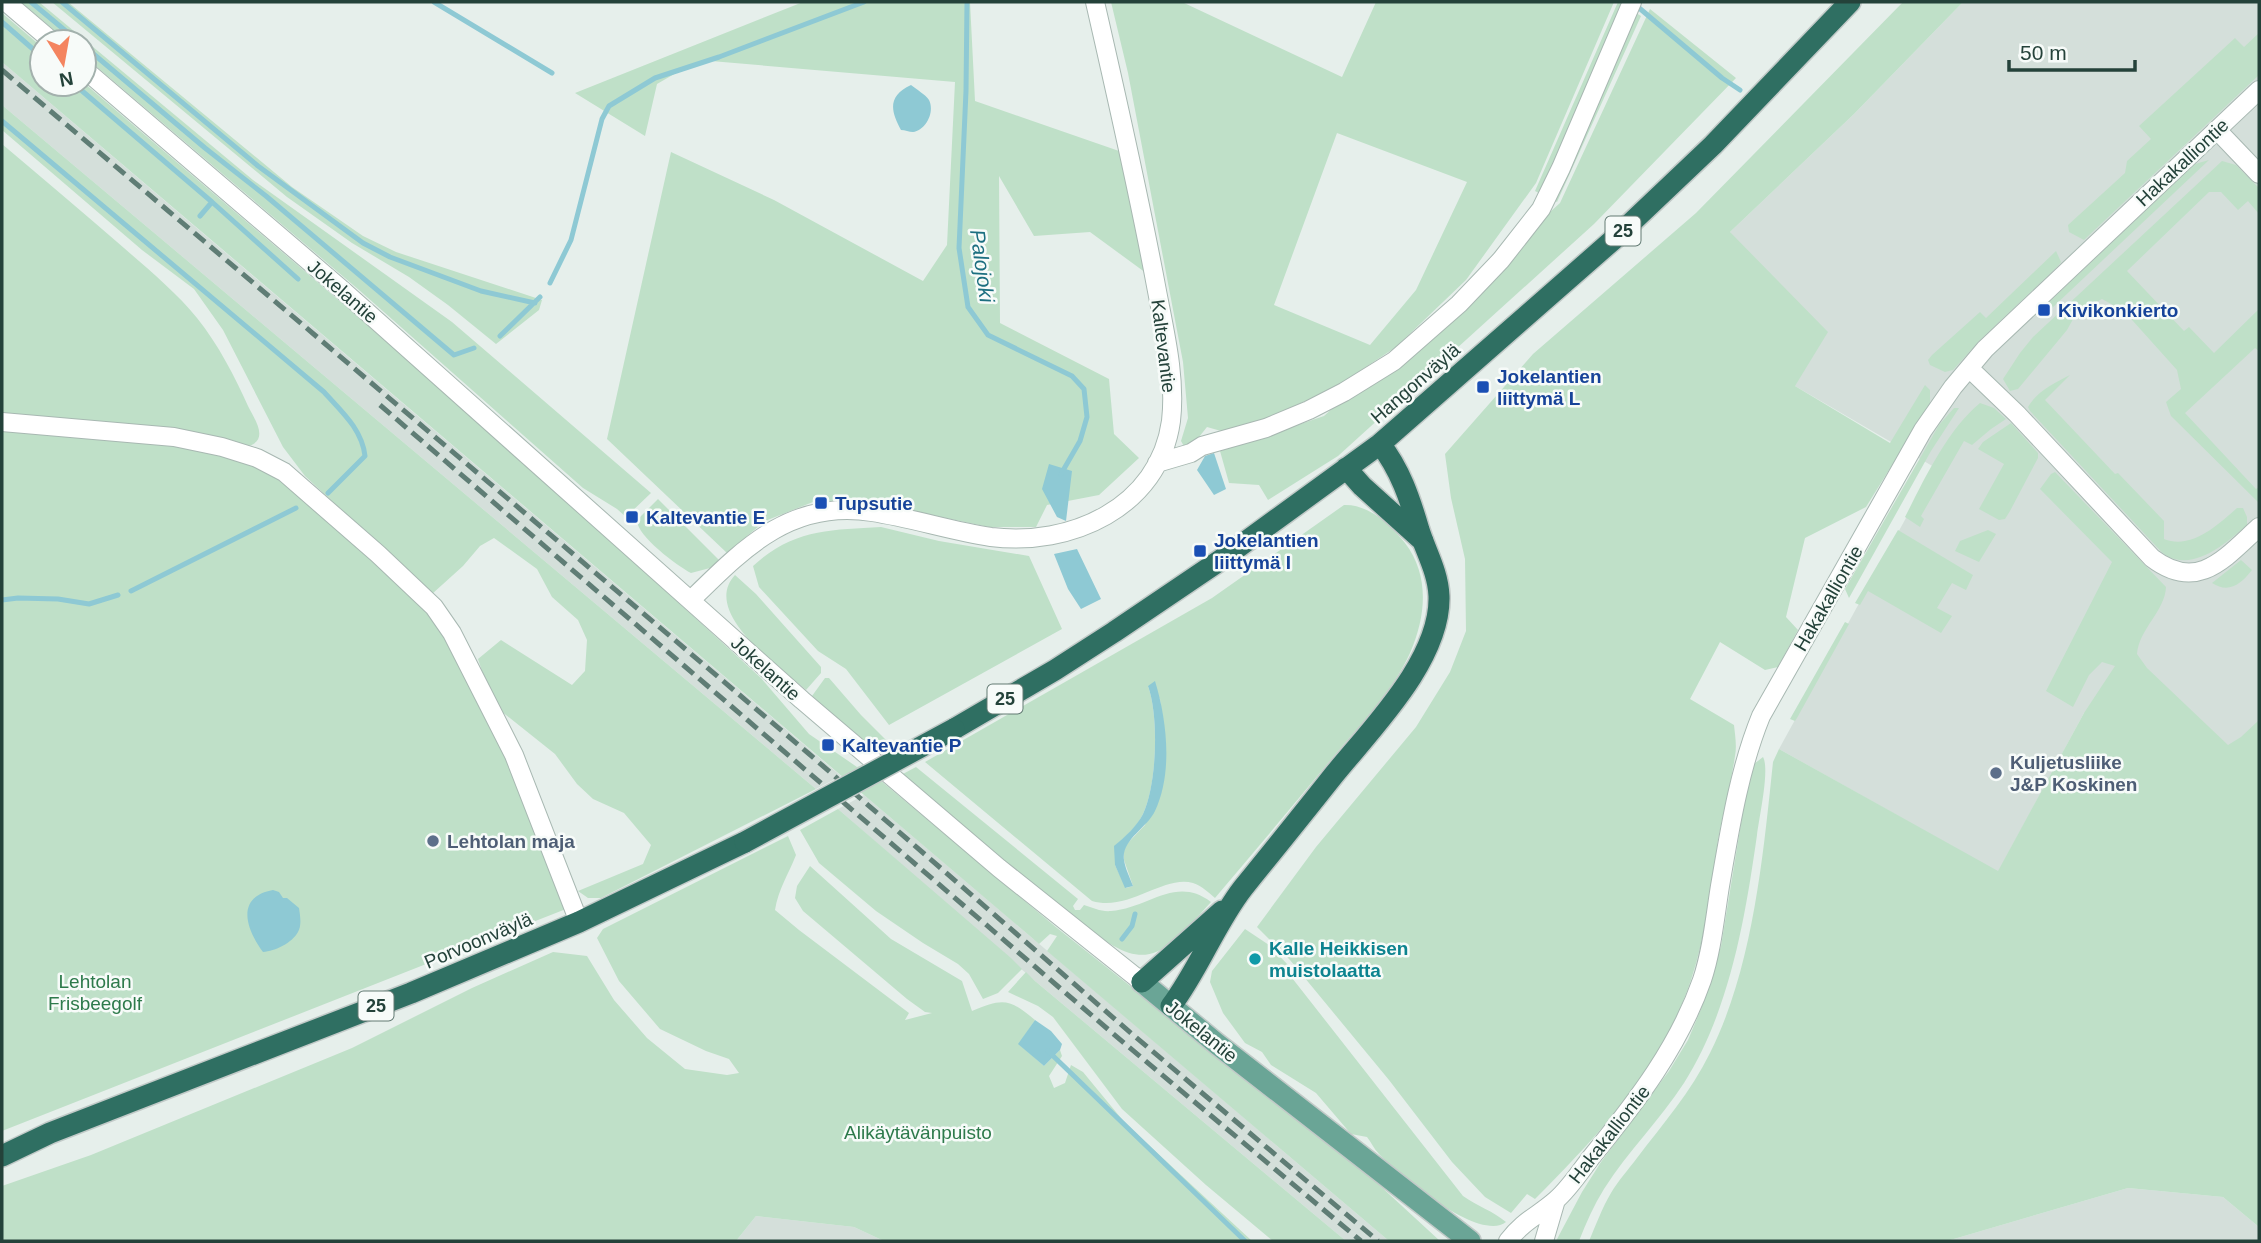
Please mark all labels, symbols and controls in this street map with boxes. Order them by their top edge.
north arrow [28,28,98,98]
scale bar [2009,28,2135,72]
text: 50 m [2020,41,2067,64]
text: N [57,68,75,91]
street label: Hakakalliontie [2132,114,2233,210]
road number: 25 [1606,216,1640,246]
water label: Palojoki [966,228,999,305]
street label: Jokelantie [303,255,382,327]
street label: Kaltevantie [1147,298,1180,394]
place label: Kivikonkierto [2058,300,2178,321]
marker: Kivikonkierto [2036,302,2052,318]
street label: Hangonväylä [1367,339,1464,428]
place label: Jokelantien liittymä L [1497,366,1602,409]
marker: Jokelantien liittymä L [1475,379,1491,395]
place label: Tupsutie [835,493,913,514]
marker: Tupsutie [813,495,829,511]
place label: Kaltevantie E [646,507,765,528]
marker: Kaltevantie E [624,509,640,525]
place label: Jokelantien liittymä I [1214,530,1319,573]
street label: Hakakalliontie [1790,542,1867,655]
marker: Jokelantien liittymä I [1192,543,1208,559]
street label: Jokelantie [727,632,804,705]
road number: 25 [988,684,1023,714]
place label: Kaltevantie P [842,735,962,756]
marker: Kaltevantie P [820,737,836,753]
place label: Kuljetusliike J&P Koskinen [2010,752,2137,795]
marker: Kuljetusliike J&P Koskinen [1988,765,2004,781]
place label: Lehtolan maja [447,831,575,852]
marker: Lehtolan maja [425,833,441,849]
street label: Porvoonväylä [421,908,536,973]
place label: Kalle Heikkisen muistolaatta [1269,938,1408,981]
marker: Kalle Heikkisen muistolaatta [1247,951,1263,967]
park label: Lehtolan Frisbeegolf [48,971,143,1014]
road number: 25 [358,992,394,1021]
street label: Jokelantie [1162,996,1242,1066]
street label: Hakakalliontie [1565,1081,1654,1187]
park label: Alikäytävänpuisto [844,1122,992,1143]

